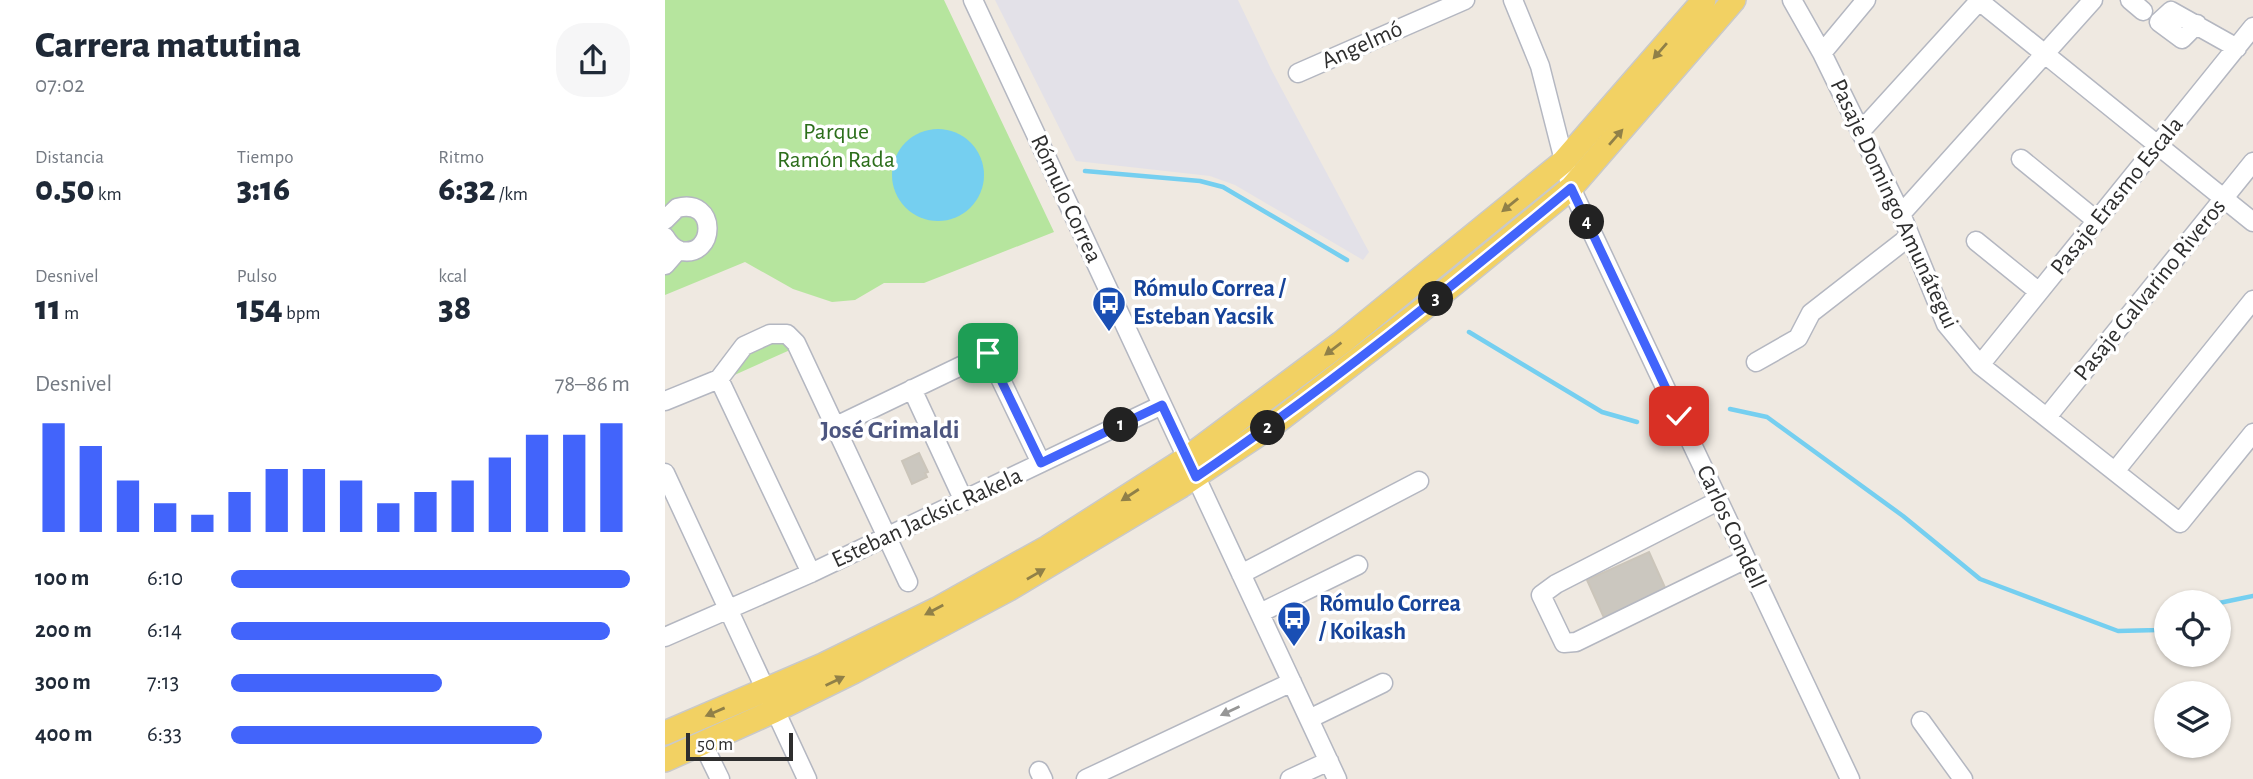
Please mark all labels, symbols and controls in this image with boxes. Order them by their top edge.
street label: Angelmó [1318,17,1406,73]
button: share [556,23,630,97]
text: Carrera matutina [35,27,301,65]
one-way arrow [1652,43,1668,60]
text: 07:02 [35,74,85,97]
street label: Pasaje Domingo Amunátegui [1826,76,1962,332]
street label: Pasaje Erasmo Escala [2046,112,2188,280]
park label: Parque Ramón Rada [777,120,895,172]
one-way arrow [1608,128,1623,145]
street label: Rómulo Correa [1026,131,1106,267]
text: Distancia [35,148,104,167]
text: Tiempo [237,148,294,167]
text: Ritmo [438,148,484,167]
text: 0.50 [35,172,95,207]
text: 3:16 [237,172,290,207]
text: 6:32 [438,172,496,207]
text: km [95,185,122,204]
text: /km [496,185,528,204]
street label: Pasaje Galvarino Riveros [2070,195,2230,385]
one-way arrow [1501,197,1518,212]
pin: 4 [1569,204,1605,240]
text: 4 [1582,212,1591,231]
text: Desnivel [35,267,99,286]
text: Pulso [237,267,277,286]
text: kcal [438,267,467,286]
place label: Rómulo Correa / Esteban Yacsik [1133,277,1287,329]
pin: 3 [1419,282,1453,316]
bus stop icon: Rómulo Correa / Esteban Yacsik [1090,284,1128,333]
text: 3 [1431,289,1440,308]
text: 11 [35,291,61,326]
text: 154 [237,291,283,326]
text: 38 [438,291,471,326]
text: m [61,304,79,323]
text: bpm [283,304,320,323]
pin [958,323,1018,383]
icon: arrive [969,334,1007,372]
one-way arrow [1325,341,1343,356]
text: Desnivel [35,373,112,396]
text: 78–86 m [555,373,630,396]
pin [1649,386,1709,446]
icon: check [1660,397,1698,435]
pin: 1 [1103,408,1139,442]
pin: 2 [1251,410,1285,446]
text: 1 [1117,415,1124,434]
district label: José Grimaldi [821,417,959,443]
text: 2 [1263,418,1272,437]
street label: Carlos Condell [1692,462,1770,592]
street label: Esteban Jacksic Rakela [828,463,1026,573]
one-way arrow [1120,489,1140,502]
text: 100 m [35,567,89,590]
text: 6:10 [147,567,183,590]
one-way arrow [1026,567,1045,580]
map controls [2154,590,2231,758]
button: locate [2154,590,2231,667]
place label: Rómulo Correa / Koikash [1318,592,1461,644]
bus stop icon: Rómulo Correa / Koikash [1275,599,1313,648]
one-way arrow [924,605,944,616]
text: 200 m [35,619,92,642]
text: 6:14 [147,619,182,642]
text: 300 m [35,671,91,694]
text: 7:13 [147,671,179,694]
one-way arrow [825,675,845,687]
button: layers [2154,681,2231,758]
one-way arrow [1220,706,1240,717]
one-way arrow [704,707,725,718]
text: 400 m [35,723,93,746]
text: 6:33 [147,723,182,746]
scale bar [686,730,793,762]
text: 50 m [697,735,733,754]

